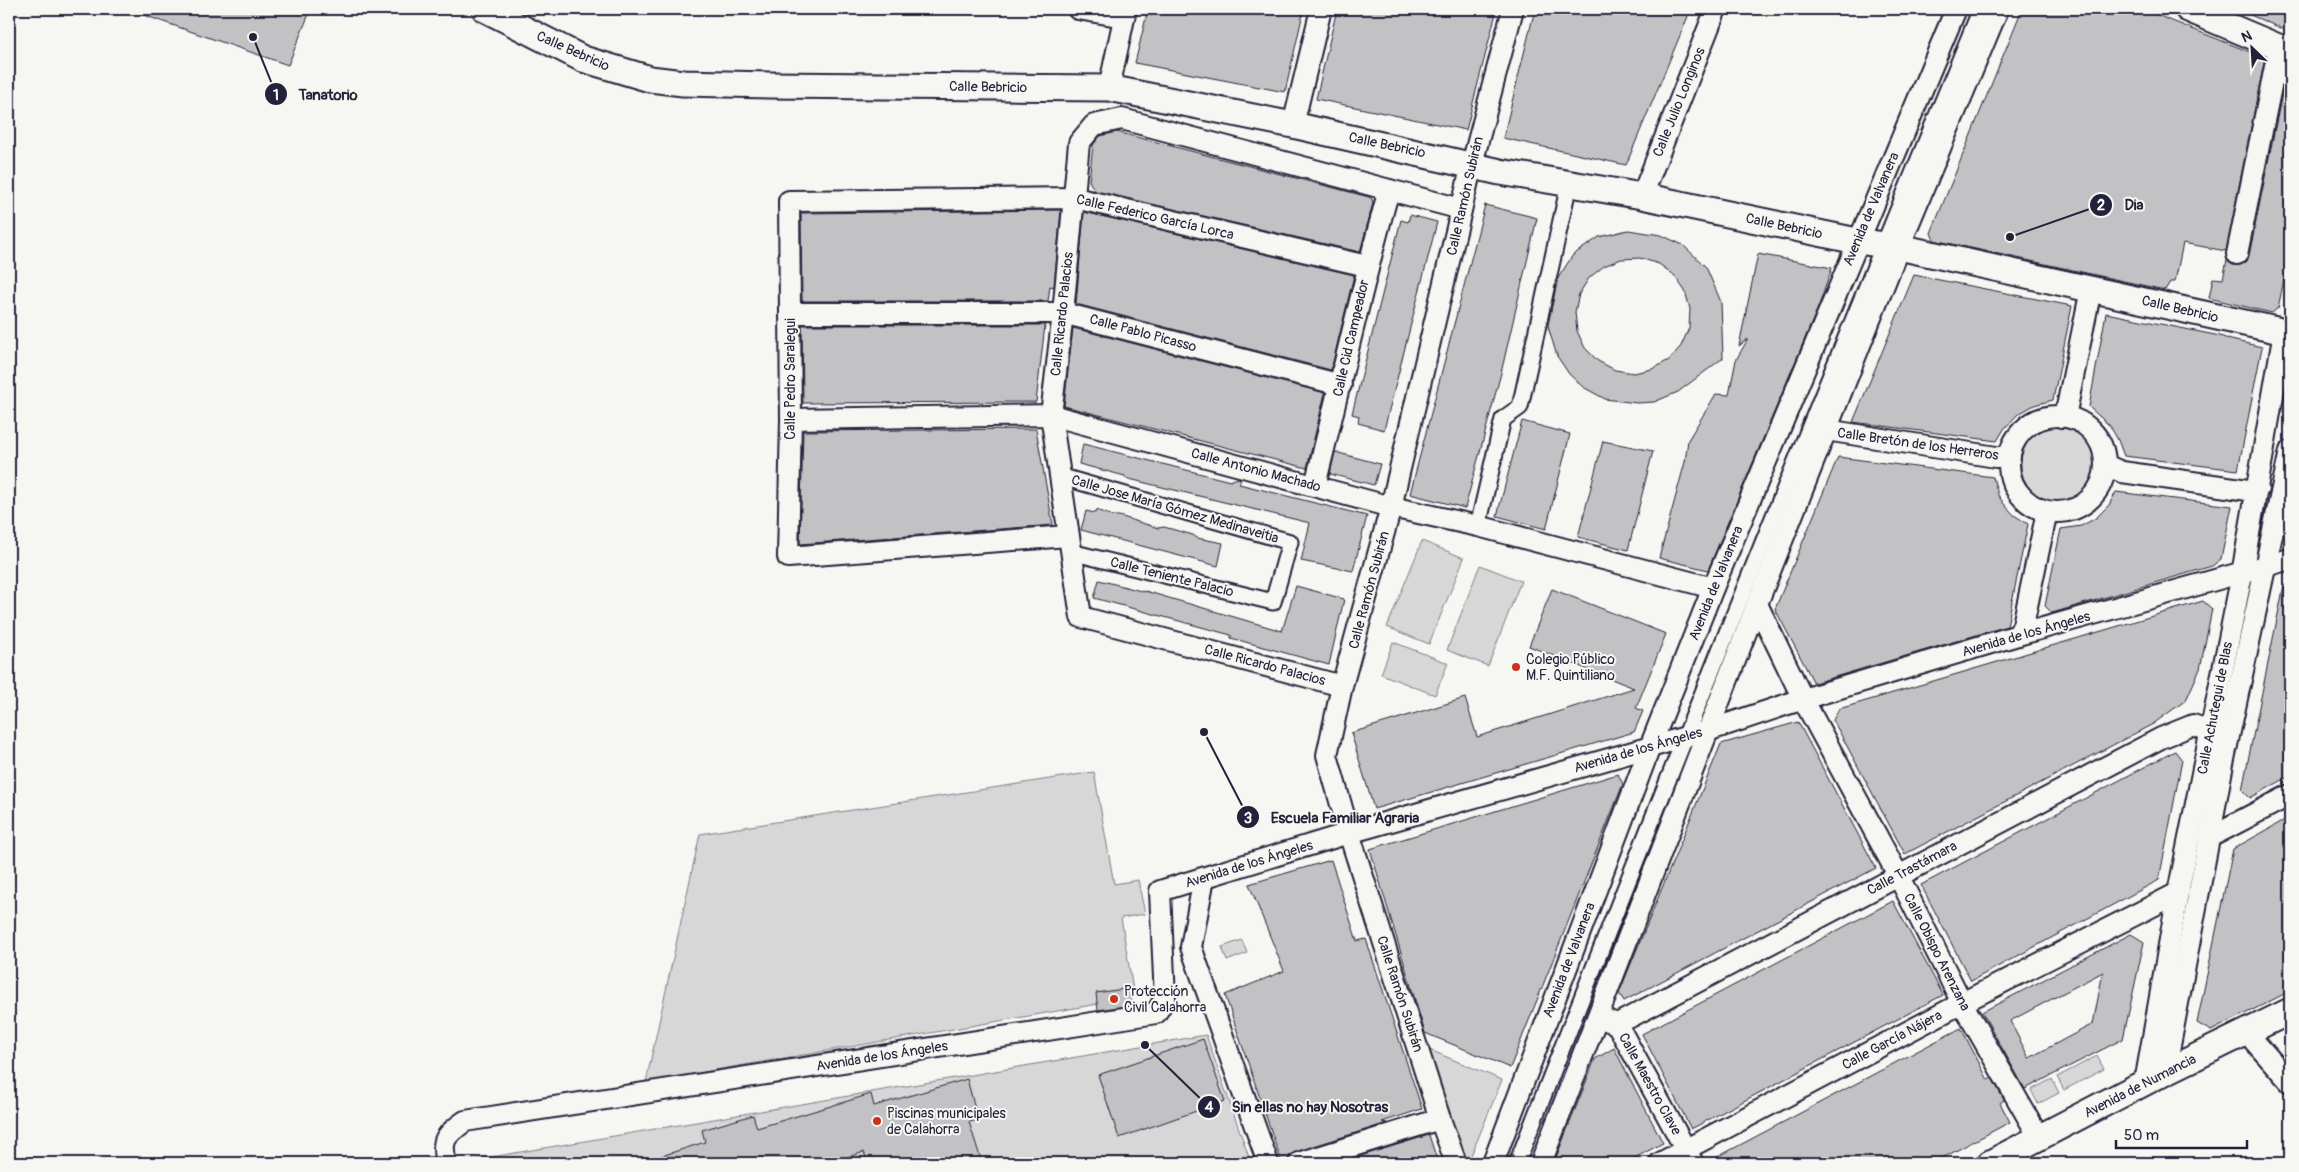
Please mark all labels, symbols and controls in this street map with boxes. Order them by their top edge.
north arrow [2226,22,2276,72]
street label: Calle Bebricio [534,27,613,75]
text: N [2239,27,2255,46]
street label: Calle Julio Longinos [1649,44,1709,159]
street label: Calle Bebricio [949,78,1028,96]
callout: Tanatorio [263,79,368,109]
text: 1 [273,86,279,105]
text: Tanatorio [297,86,358,105]
street label: Calle Bebricio [1347,129,1427,162]
street label: Calle Ramón Subirán [1443,135,1487,257]
street label: Avenida de Valvanera [1839,150,1903,268]
callout: Dia [2089,190,2153,220]
street label: Calle Federico García Lorca [1075,191,1235,243]
text: 2 [2097,196,2105,215]
text: Dia [2124,196,2144,215]
street label: Calle Bebricio [1744,210,1824,243]
street label: Calle Ricardo Palacios [1047,250,1077,377]
street label: Calle Cid Campeador [1329,278,1373,398]
street label: Calle Bebricio [2140,292,2220,326]
street label: Calle Pablo Picasso [1088,311,1199,356]
street label: Calle Pedro Saralegui [782,318,799,440]
street label: Calle Bretón de los Herreros [1836,424,2001,464]
street label: Calle Antonio Machado [1189,445,1323,496]
street label: Calle Jose María Gómez Medinaveitia [1069,471,1281,547]
street label: Avenida de Valvanera [1685,523,1747,643]
street label: Calle Ramón Subirán [1345,529,1393,651]
street label: Calle Teniente Palacio [1109,553,1236,601]
street label: Avenida de los Ángeles [1960,606,2093,660]
street label: Calle Achutegui de Blas [2194,640,2236,776]
street label: Calle Ricardo Palacios [1203,641,1328,690]
place label: Colegio Público M.F. Quintiliano [1526,651,1615,684]
marker: Colegio Público M.F. Quintiliano [1510,661,1522,673]
street label: Avenida de los Ángeles [1572,722,1705,776]
callout: Escuela Familiar Agraria [1236,802,1429,832]
text: 3 [1244,809,1252,828]
text: Escuela Familiar Agraria [1271,809,1419,828]
street label: Avenida de los Ángeles [1183,835,1316,892]
street label: Calle Trastámara [1864,837,1960,899]
street label: Calle Obispo Arenzana [1900,890,1974,1014]
street label: Avenida de Valvanera [1539,900,1599,1020]
street label: Calle Ramón Subirán [1373,934,1427,1054]
place label: Protección Civil Calahorra [1124,983,1206,1016]
marker: Protección Civil Calahorra [1108,993,1120,1005]
street label: Calle García Nájera [1839,1006,1945,1074]
street label: Calle Maestro Clave [1615,1030,1685,1138]
street label: Avenida de los Ángeles [815,1036,950,1075]
street label: Avenida de Numancia [2081,1050,2199,1122]
callout: Sin ellas no hay Nosotras [1196,1092,1398,1122]
text: 4 [1205,1098,1214,1117]
text: Sin ellas no hay Nosotras [1232,1098,1388,1117]
place label: Piscinas municipales de Calahorra [887,1105,1007,1138]
marker: Piscinas municipales de Calahorra [871,1115,883,1127]
scale bar [2116,1117,2248,1149]
text: 50 m [2124,1126,2159,1145]

